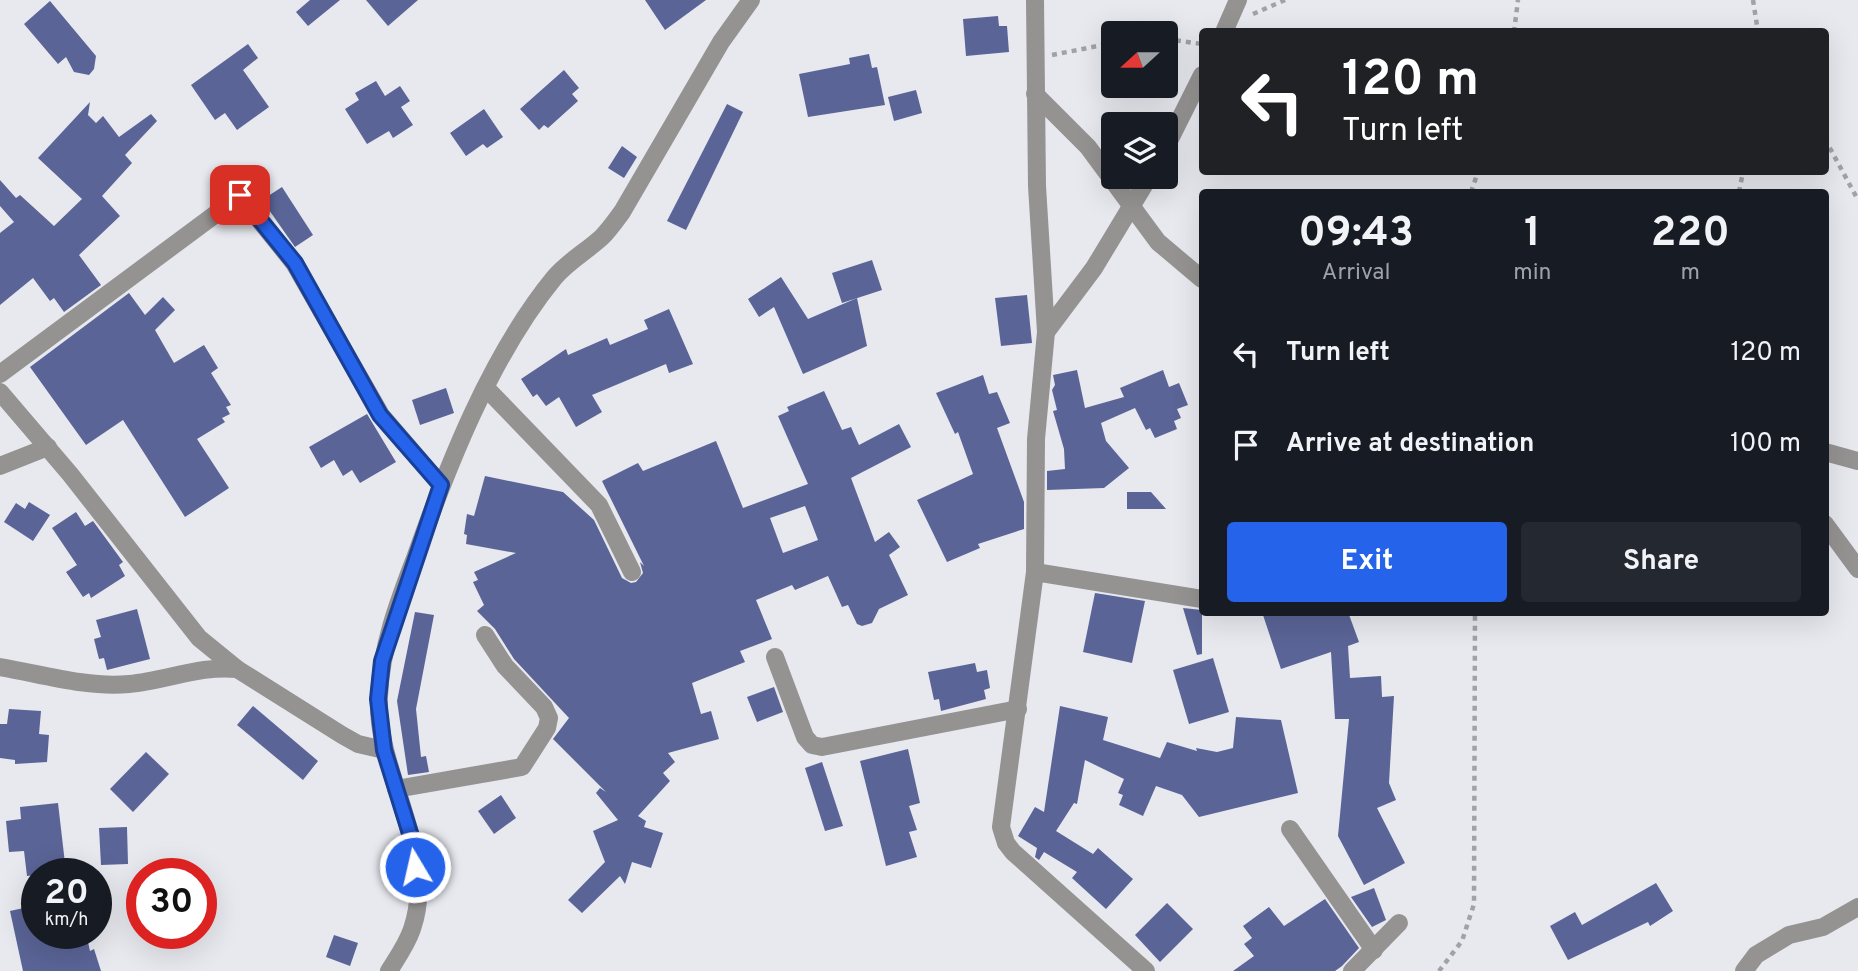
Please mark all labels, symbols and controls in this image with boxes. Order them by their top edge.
north arrow [1101,21,1178,98]
map controls [1101,21,1178,189]
text: 120 m [1342,51,1479,113]
icon: left [1227,56,1318,147]
button: layers [1101,112,1178,189]
text: Turn left [1342,112,1463,152]
pin [210,165,270,225]
icon: arrive [221,176,259,214]
text: 09:43 [1298,208,1414,261]
text: 1 [1524,208,1541,261]
text: 220 [1651,208,1730,261]
text: Arrival [1322,259,1390,288]
text: min [1513,259,1552,288]
text: m [1681,259,1700,288]
icon: left [1227,335,1265,373]
text: Turn left [1286,337,1390,370]
text: 120 m [1731,337,1801,370]
icon: arrive [1227,426,1265,464]
text: Arrive at destination [1286,428,1534,461]
text: 100 m [1730,428,1801,461]
button: Exit [1227,522,1507,602]
button: Share [1521,522,1801,602]
position arrow [378,830,452,904]
speed limit sign: 30 [126,858,217,949]
text: 20 [44,872,89,916]
text: km/h [45,909,88,932]

